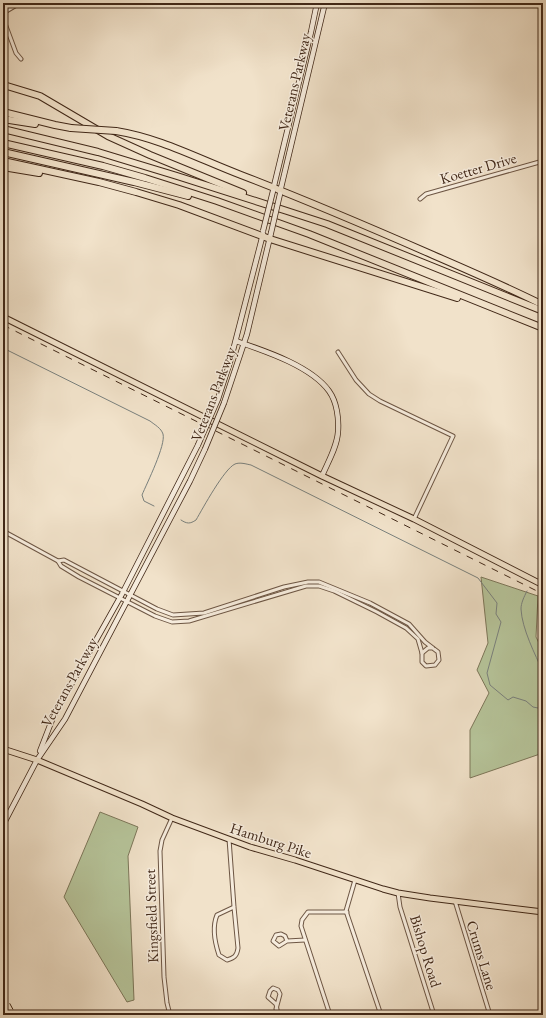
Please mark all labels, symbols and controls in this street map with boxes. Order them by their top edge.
street label: Veterans Parkway [274,31,315,133]
street label: Koetter Drive [438,148,519,188]
street label: Veterans Parkway [186,344,240,444]
street label: Veterans Parkway [37,633,102,730]
street label: Hamburg Pike [228,818,314,862]
street label: Kingsfield Street [140,868,162,963]
street label: Bishop Road [406,913,446,990]
street label: Crums Lane [462,918,502,992]

